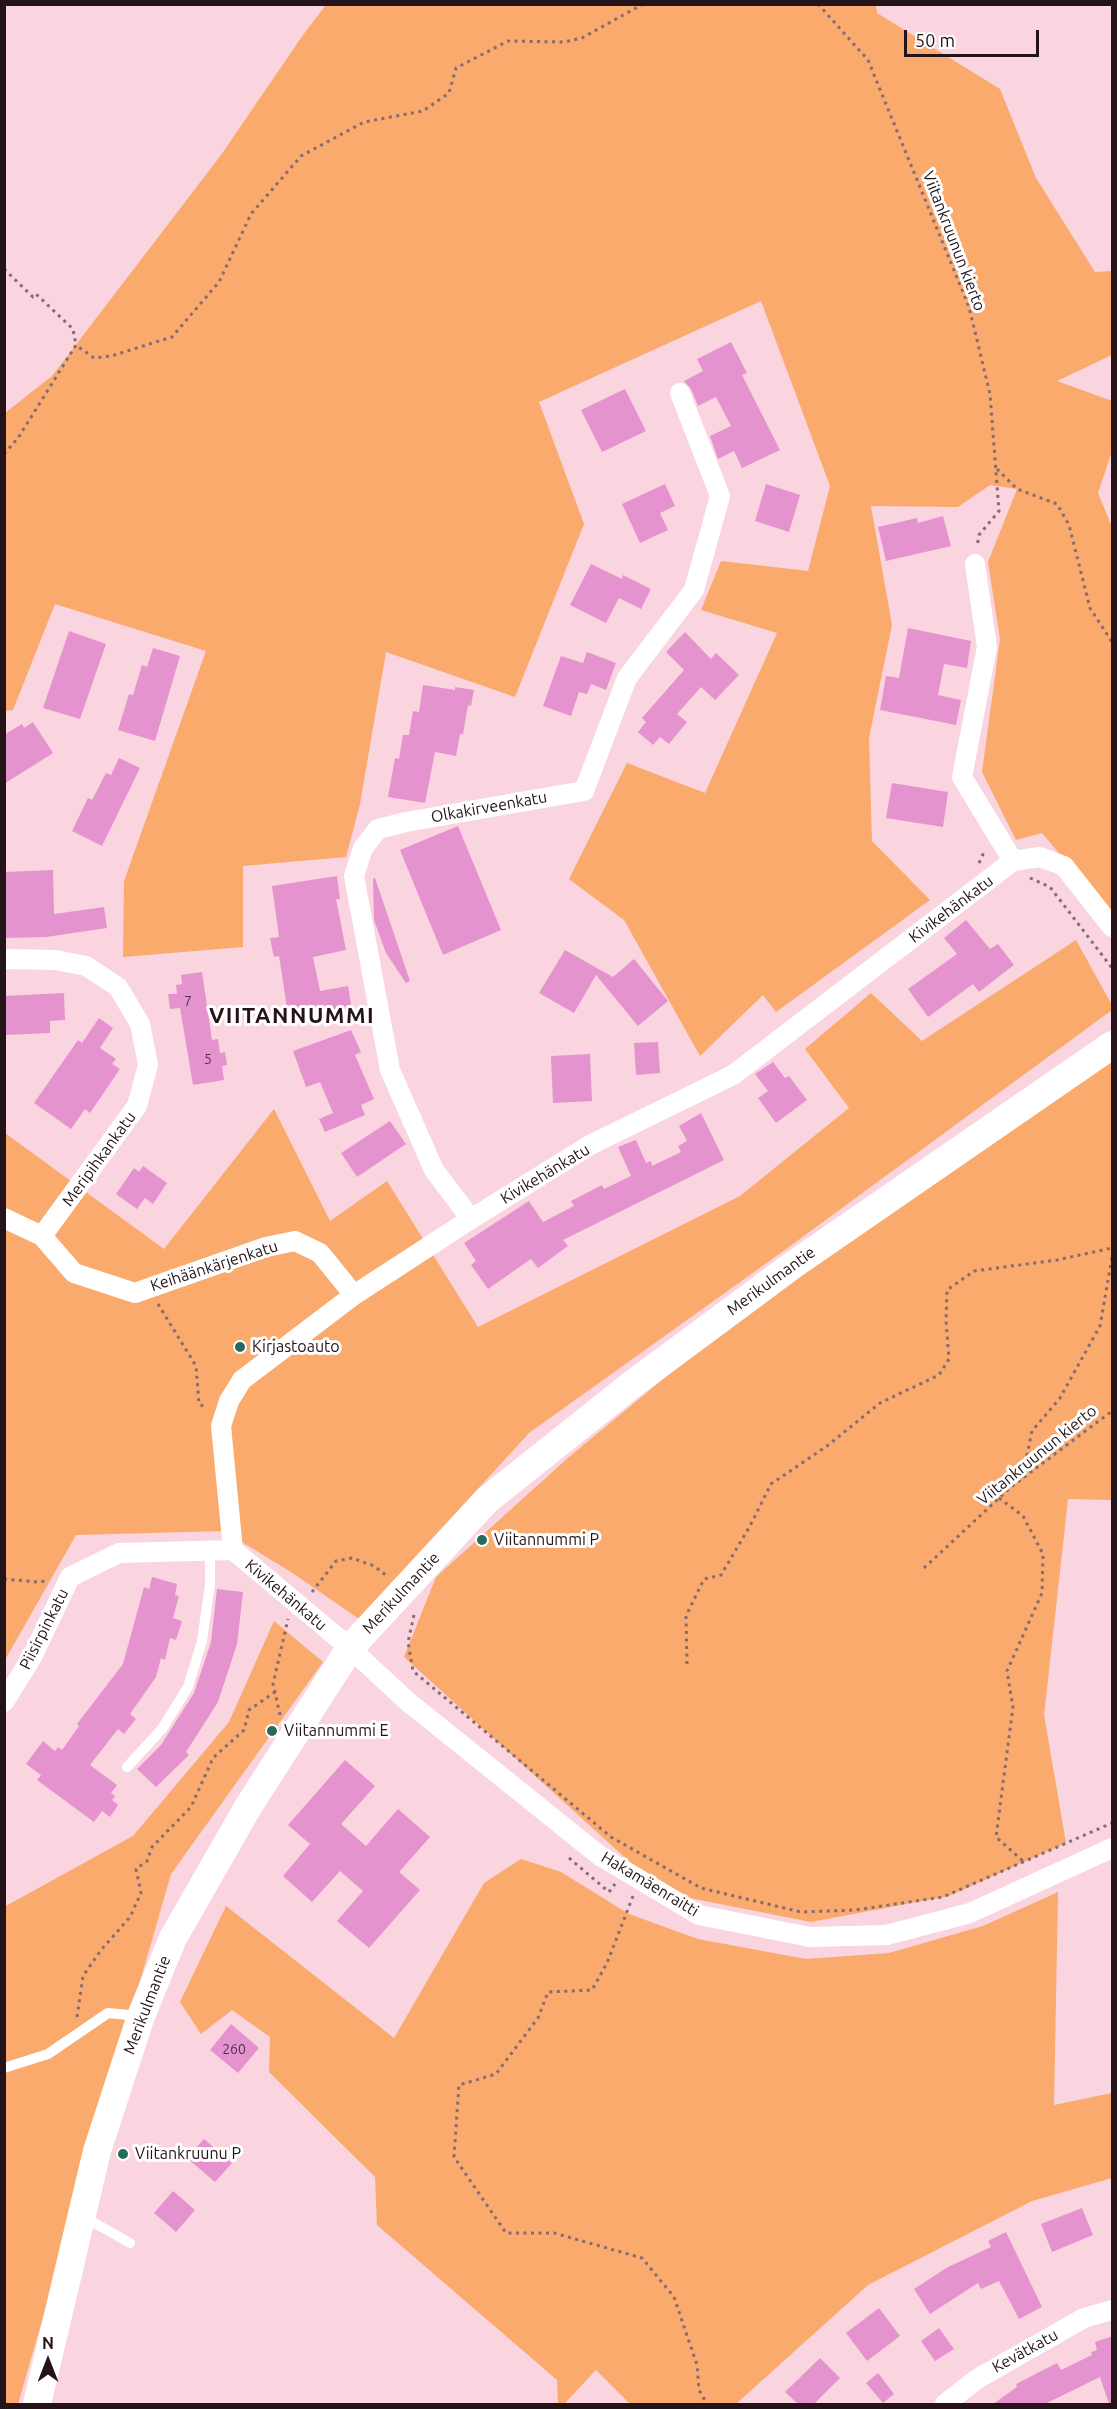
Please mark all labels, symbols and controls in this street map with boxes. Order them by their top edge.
scale bar [907,18,1042,56]
text: 50 m [915,30,955,50]
street label: Viitankruunun kierto [919,168,989,314]
street label: Olkakirveenkatu [429,787,549,827]
street label: Kivikehänkatu [905,871,997,947]
house number: 7 [184,993,192,1009]
district label: VIITANNUMMI [209,1003,375,1029]
house number: 5 [204,1051,212,1067]
street label: Meripihkankatu [58,1108,140,1210]
street label: Kivikehänkatu [497,1140,593,1208]
street label: Keihäänkärjenkatu [148,1236,280,1296]
street label: Merikulmantie [723,1243,819,1319]
place label: Kirjastoauto [252,1337,340,1357]
marker: Kirjastoauto [233,1340,247,1354]
street label: Viitankruunun kierto [973,1401,1101,1509]
place label: Viitannummi P [494,1530,599,1550]
marker: Viitannummi P [475,1533,489,1547]
street label: Merikulmantie [358,1548,444,1638]
street label: Kivikehänkatu [241,1555,331,1635]
street label: Piisirpinkatu [15,1585,73,1673]
place label: Viitannummi E [284,1721,388,1741]
marker: Viitannummi E [265,1724,279,1738]
street label: Hakamäenraitti [598,1847,702,1921]
street label: Merikulmantie [119,1953,175,2057]
house number: 260 [222,2041,246,2057]
place label: Viitankruunu P [135,2144,241,2164]
marker: Viitankruunu P [116,2147,130,2161]
street label: Kevätkatu [989,2325,1061,2377]
north arrow [18,2331,78,2391]
text: N [42,2334,54,2352]

